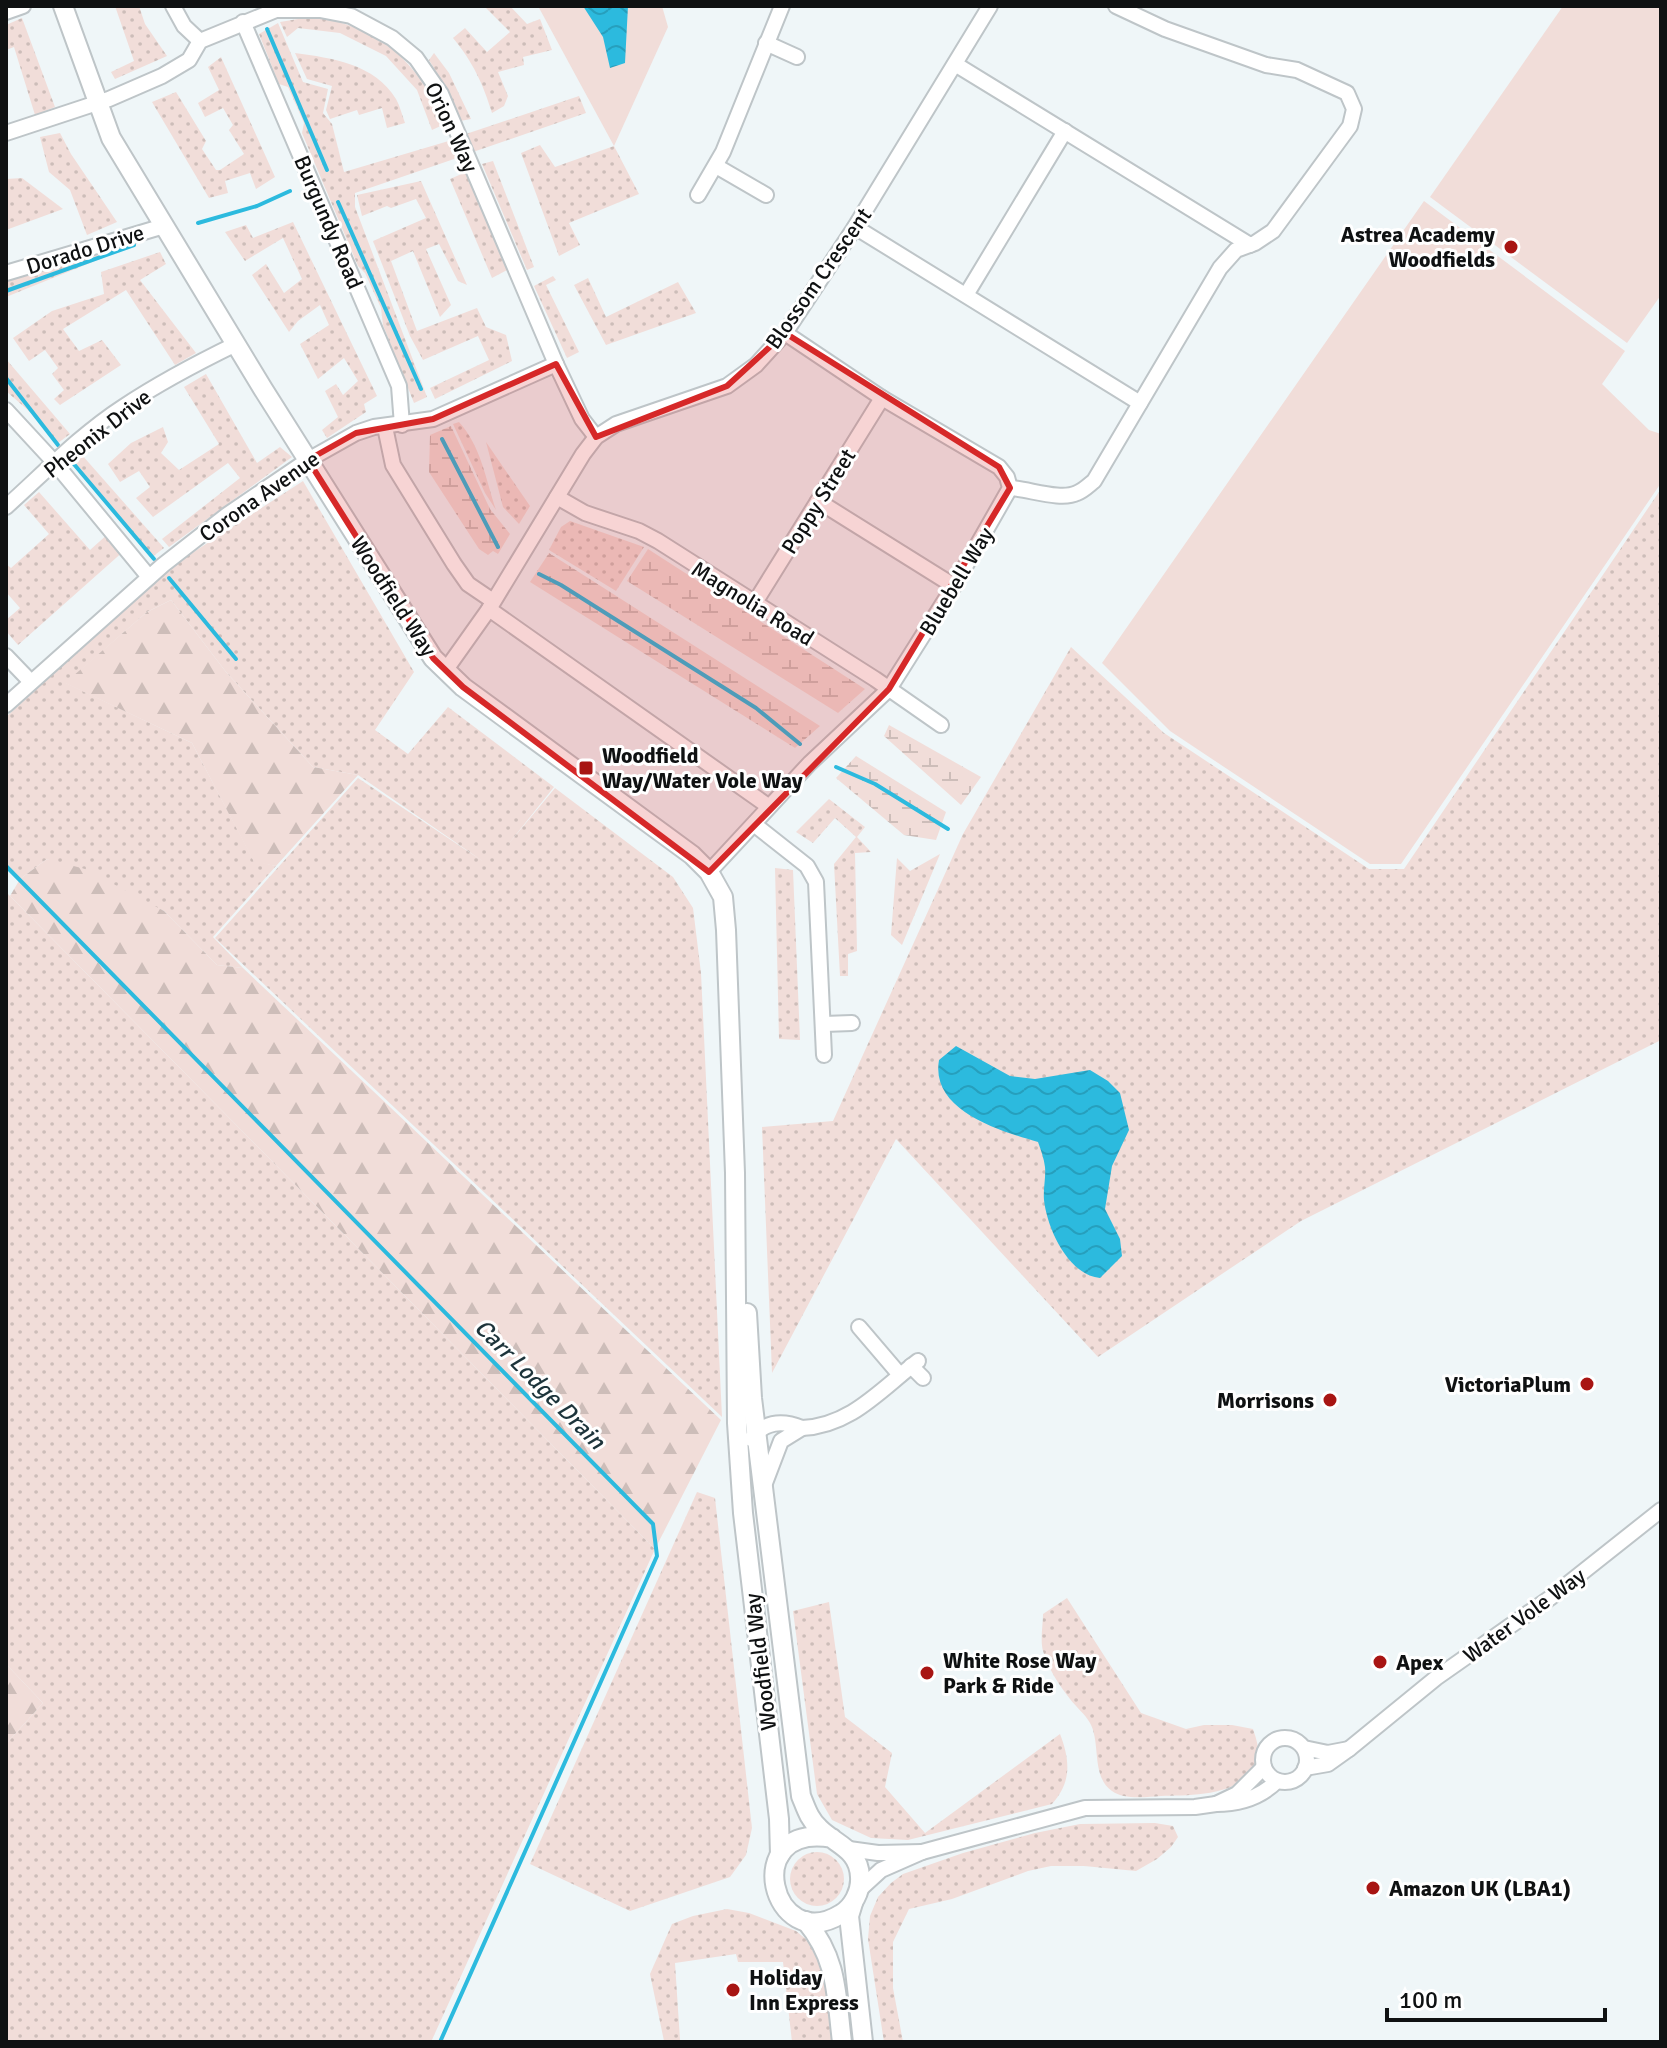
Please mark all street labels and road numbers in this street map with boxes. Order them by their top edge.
street label: Orion Way [419,78,484,177]
street label: Burgundy Road [288,151,369,293]
street label: Blossom Crescent [760,202,877,354]
street label: Dorado Drive [23,219,147,280]
street label: Pheonix Drive [38,383,156,484]
street label: Poppy Street [775,443,862,559]
street label: Corona Avenue [194,445,325,548]
street label: Bluebell Way [914,522,1000,640]
street label: Woodfield Way [345,531,443,662]
street label: Magnolia Road [687,555,819,652]
street label: Water Vole Way [1458,1562,1591,1669]
street label: Woodfield Way [739,1591,782,1732]

